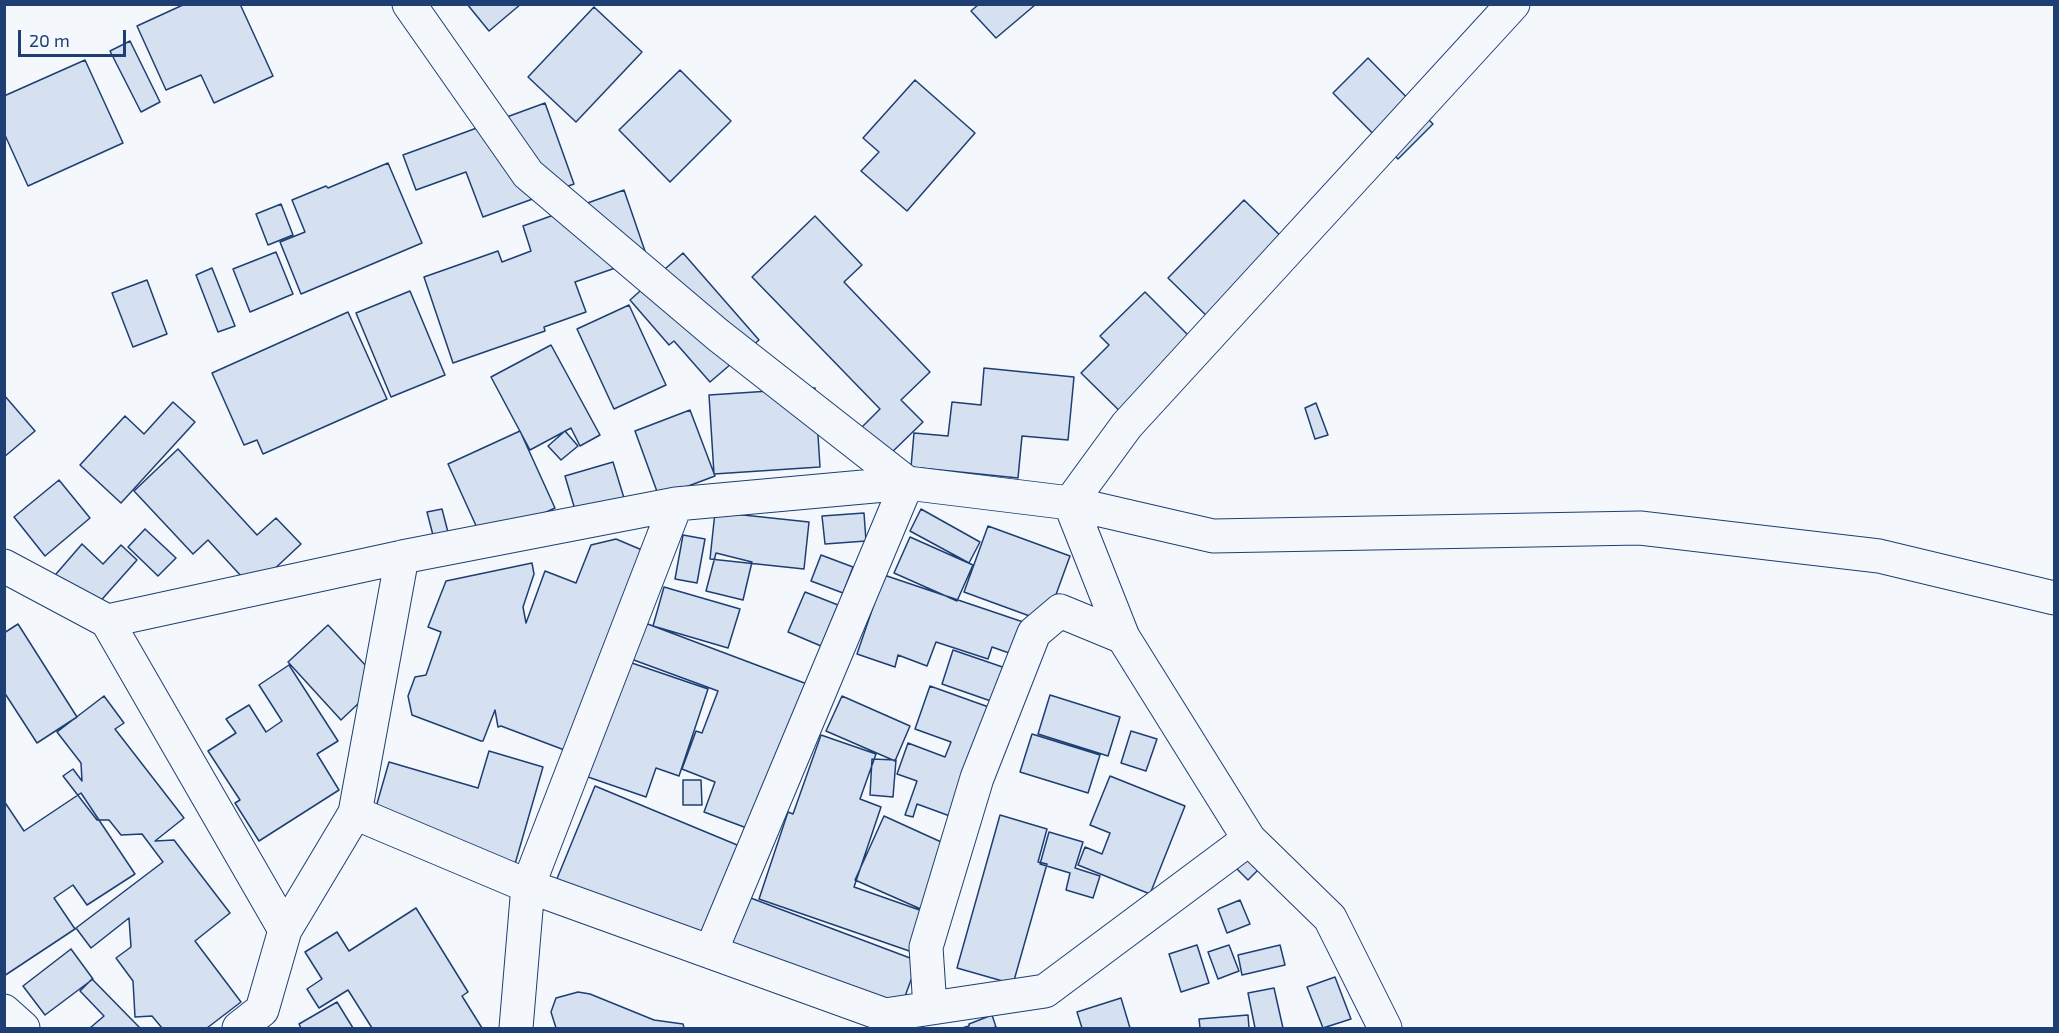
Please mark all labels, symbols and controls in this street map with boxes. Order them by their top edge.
scale bar [21,18,129,56]
text: 20 m [29,29,70,51]

